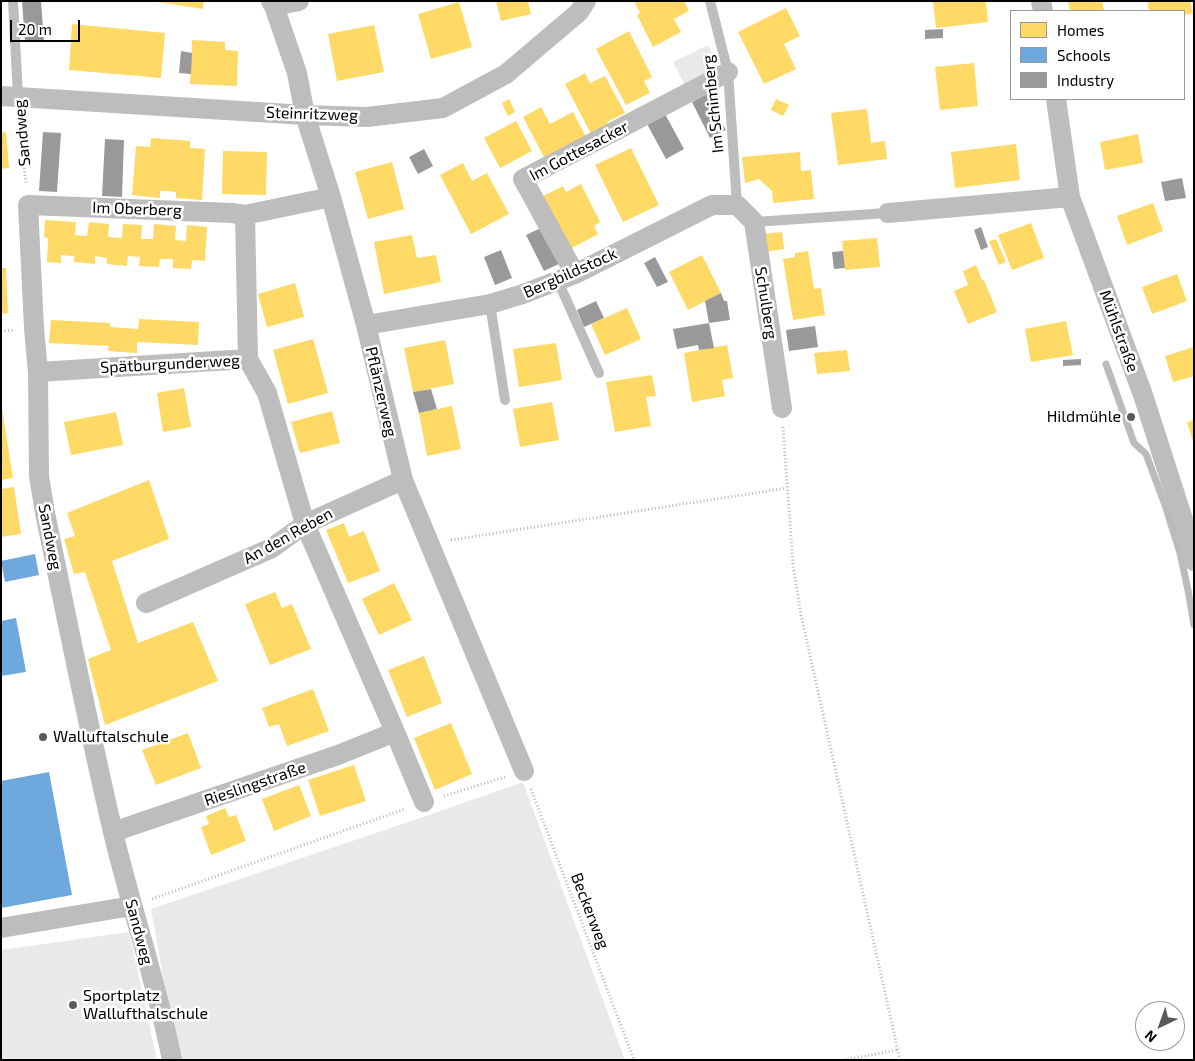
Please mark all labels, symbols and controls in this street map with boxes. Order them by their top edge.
scale bar [12,10,82,42]
legend [1010,10,1185,100]
text: 20 m [18,20,52,38]
text: Homes [1057,21,1104,39]
text: Schools [1057,46,1111,64]
street label: Im Schimberg [698,54,728,154]
text: Industry [1057,71,1114,89]
street label: Sandweg [10,99,34,167]
street label: Steinritzweg [266,103,358,125]
street label: Im Gottesacker [526,117,632,185]
street label: Im Oberberg [92,198,182,220]
street label: Bergbildstock [520,244,620,302]
street label: Schulberg [751,265,781,341]
street label: Mühlstraße [1095,287,1143,375]
street label: Pflänzerweg [361,345,401,439]
street label: Spätburgunderweg [100,351,240,377]
place label: Hildmühle [1047,407,1121,427]
marker: Hildmühle [1125,411,1137,423]
street label: Sandweg [34,502,66,572]
street label: An den Reben [240,504,336,568]
place label: Walluftalschule [53,727,169,747]
marker: Walluftalschule [37,731,49,743]
street label: Rieslingstraße [202,758,308,810]
street label: Beckerweg [567,870,613,952]
street label: Sandweg [121,897,157,967]
place label: Sportplatz Wallufthalschule [83,986,208,1024]
marker: Sportplatz Wallufthalschule [67,999,79,1011]
north arrow [1135,1001,1185,1051]
text: N [1141,1027,1160,1046]

